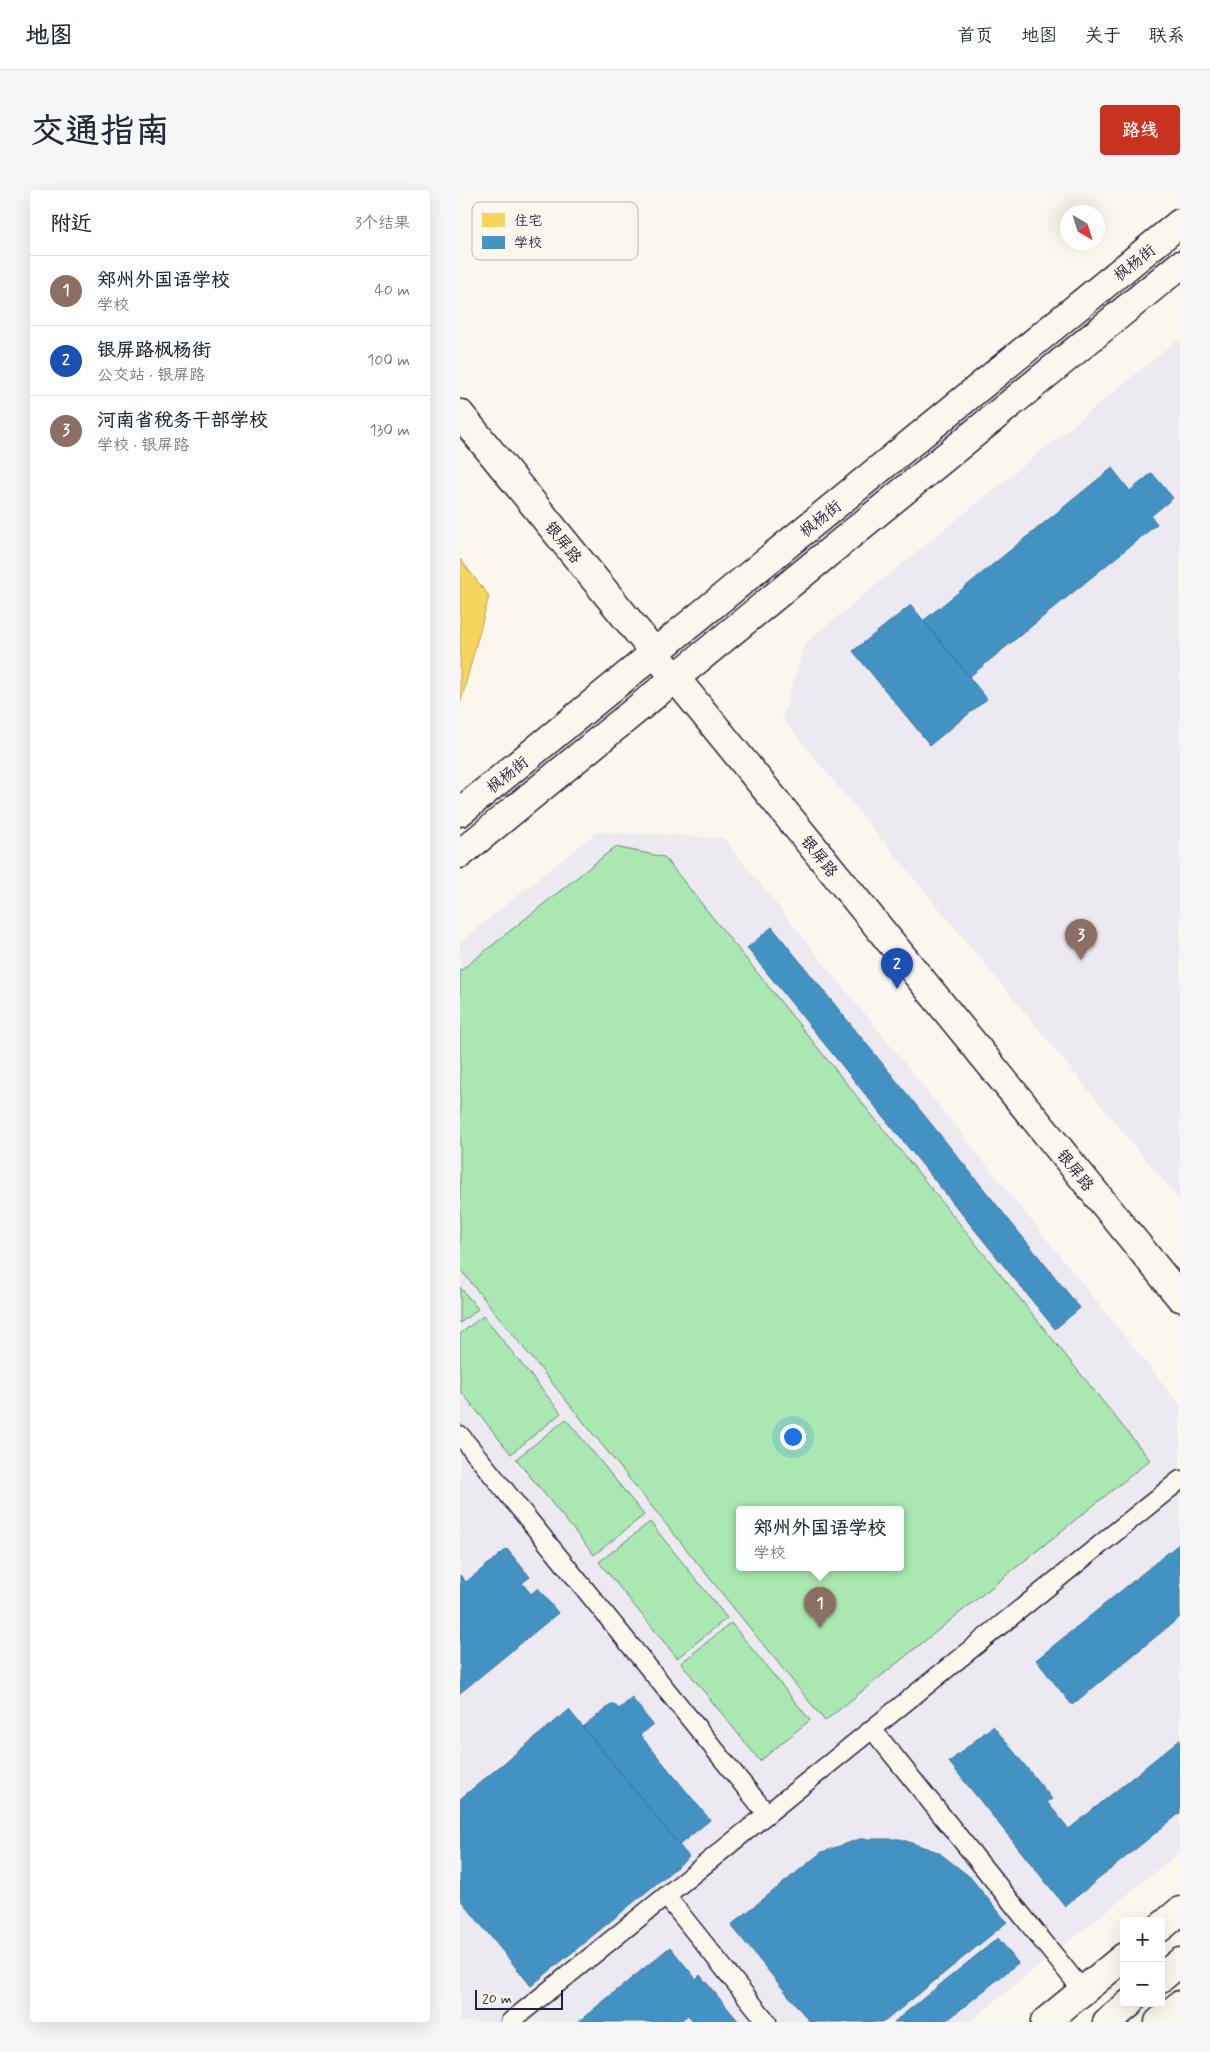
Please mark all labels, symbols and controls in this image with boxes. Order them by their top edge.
text: 地图 [25,21,73,52]
text: 首页 [957,24,993,48]
text: 地图 [1021,24,1057,48]
text: 关于 [1085,24,1121,48]
text: 联系 [1149,24,1185,48]
button: 路线 [1100,105,1180,155]
text: 交通指南 [30,109,170,155]
legend [472,202,638,260]
north arrow [1060,205,1105,250]
text: 附近 [50,210,92,238]
text: 住宅 [514,212,542,230]
text: 3个结果 [355,213,410,234]
text: 学校 [514,234,542,252]
street label: 枫杨街 [1110,240,1160,286]
text: 郑州外国语学校 [97,268,230,293]
text: 1 [62,280,70,301]
text: 40 m [374,280,410,301]
text: 学校 [97,295,129,316]
text: 银屏路枫杨街 [97,338,211,363]
text: 2 [62,350,70,371]
text: 100 m [367,350,410,371]
text: 公交站 · 银屏路 [97,365,205,386]
text: 河南省税务干部学校 [97,408,268,433]
text: 3 [62,420,70,441]
text: 130 m [369,420,410,441]
text: 学校 · 银屏路 [97,435,189,456]
street label: 枫杨街 [796,496,846,542]
street label: 银屏路 [540,518,586,568]
street label: 枫杨街 [483,752,533,798]
street label: 银屏路 [796,832,842,882]
pin: 3 [1065,919,1097,960]
pin: 2 [881,948,913,989]
street label: 银屏路 [1052,1146,1098,1196]
your location [780,1424,806,1450]
popup [736,1506,904,1571]
text: 郑州外国语学校 [753,1516,887,1541]
text: 学校 [753,1543,786,1564]
pin: 1 [804,1587,836,1628]
map controls [1120,1917,1165,2007]
button: + [1120,1917,1165,1962]
button: − [1120,1962,1165,2007]
scale bar [475,1987,562,2010]
text: 20 m [482,1990,512,2008]

